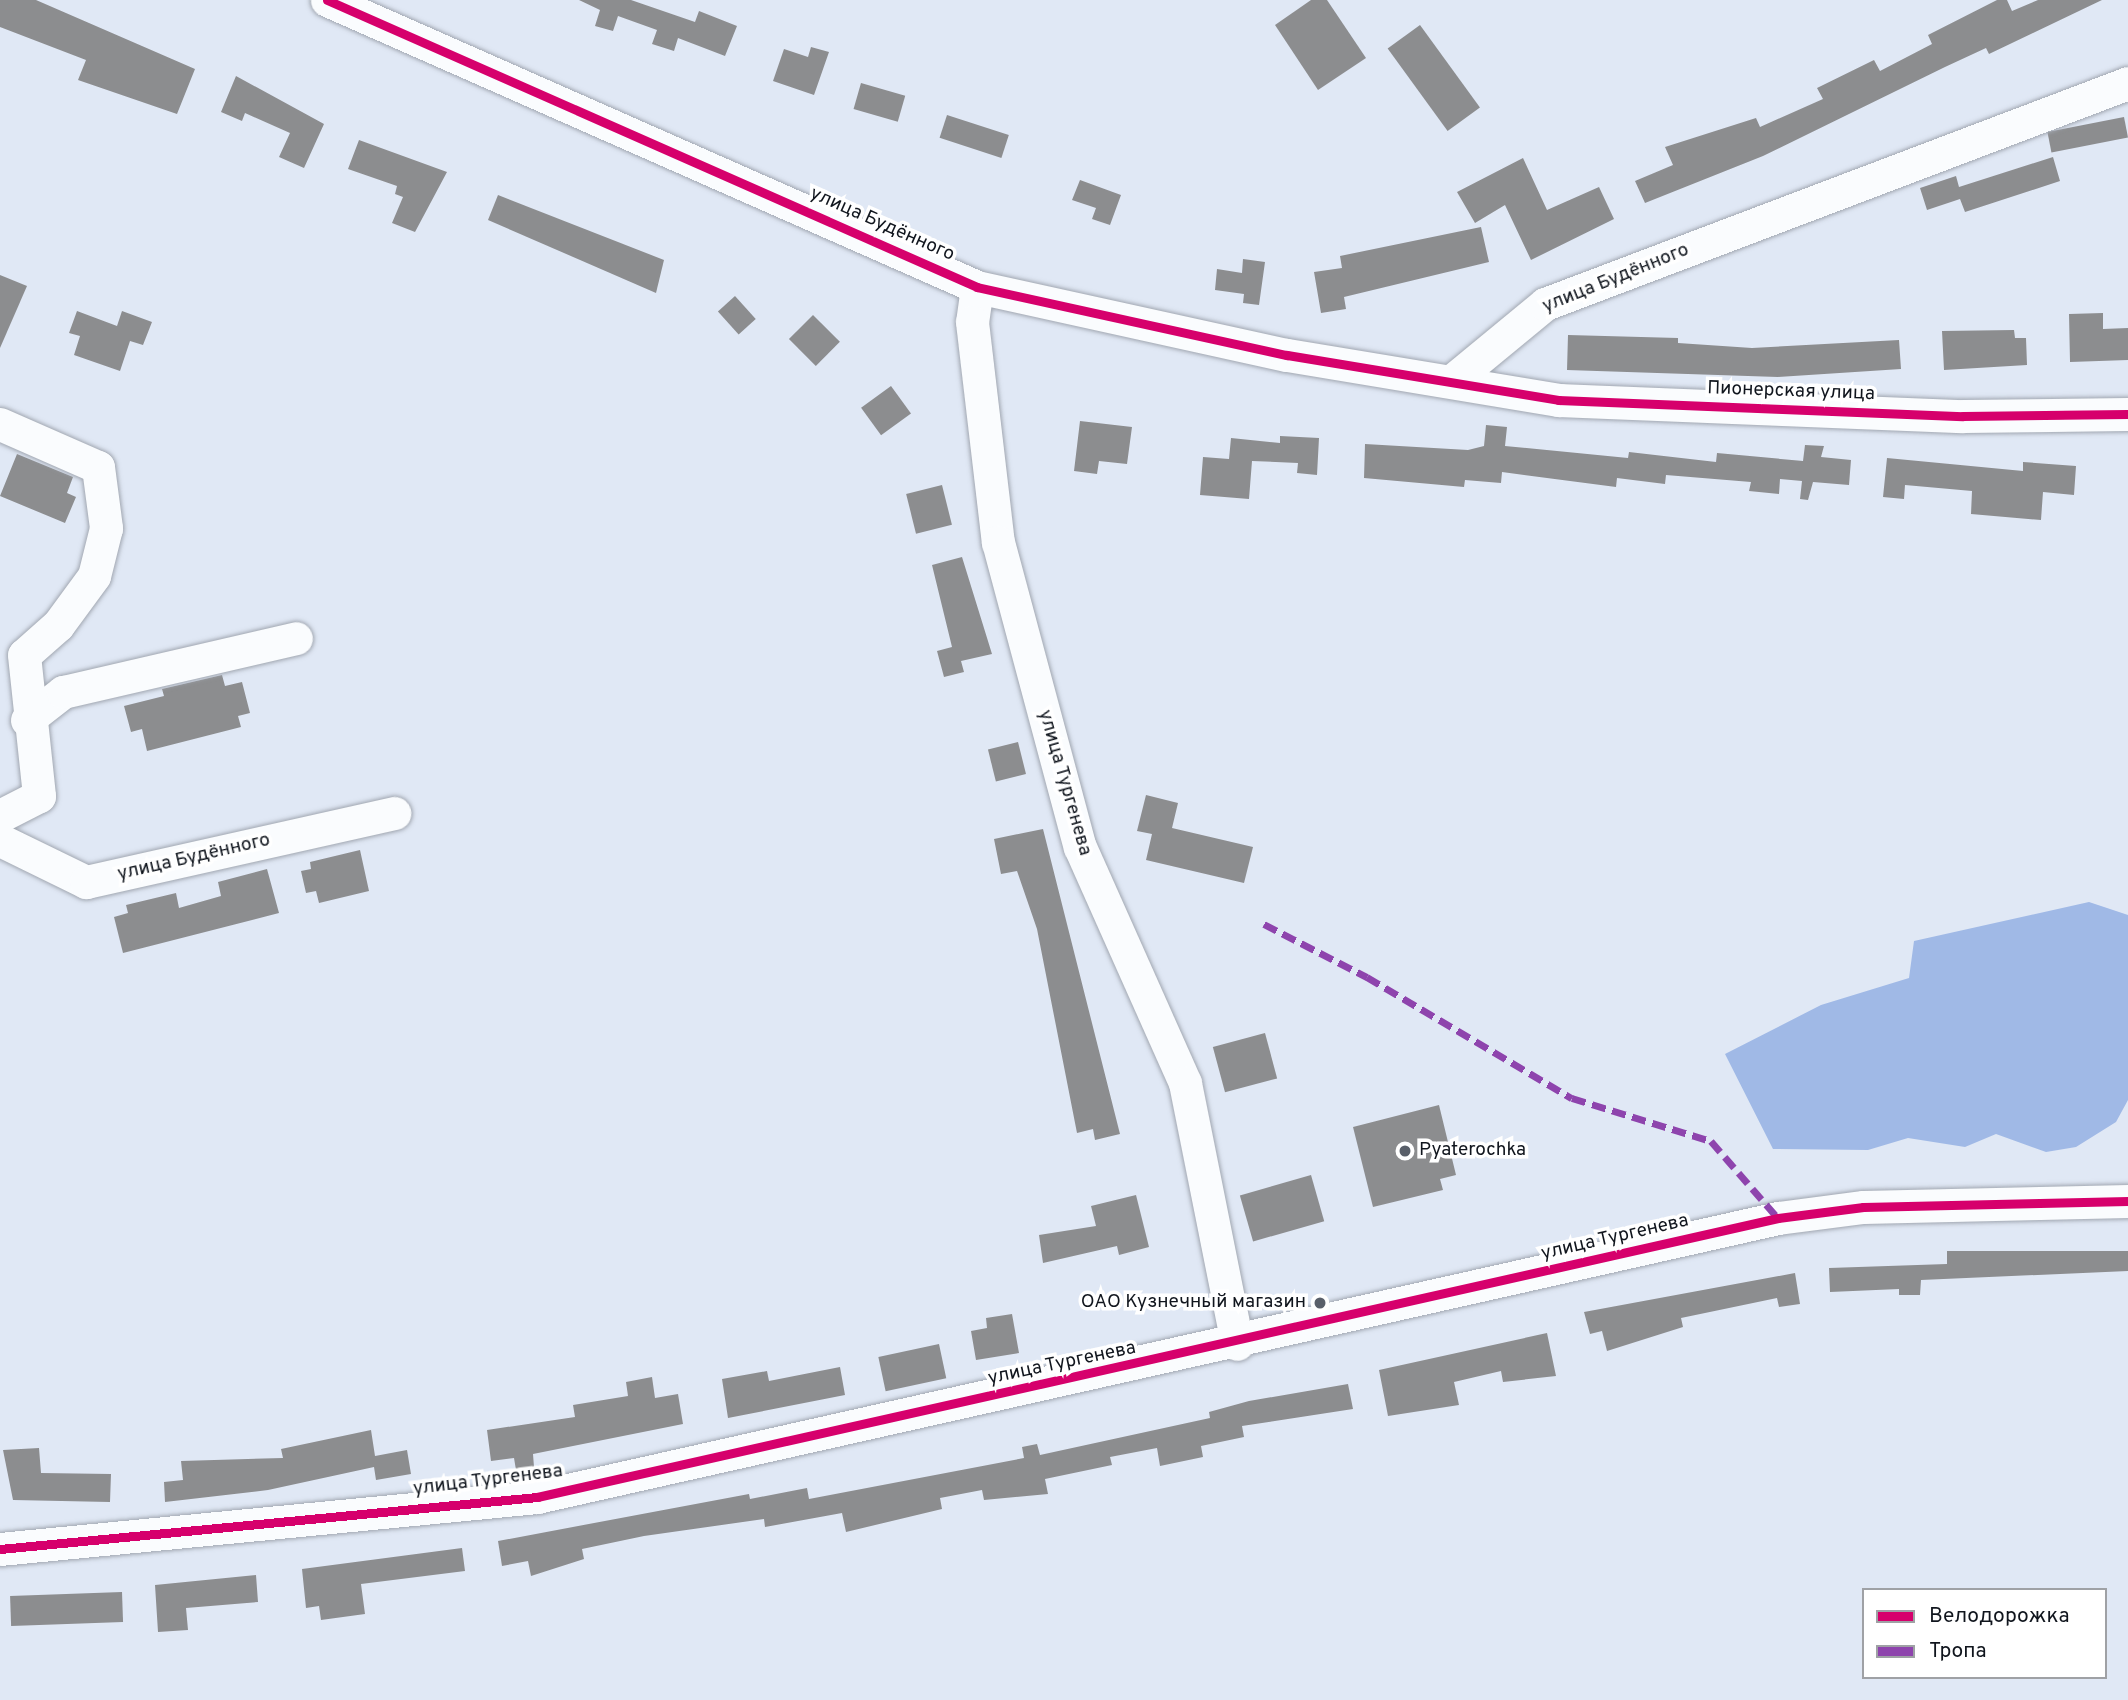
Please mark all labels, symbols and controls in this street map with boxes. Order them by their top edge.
street label: улица Будённого [806,183,958,267]
street label: улица Будённого [1539,239,1693,319]
street label: Пионерская улица [1707,378,1875,406]
street label: улица Тургенева [1032,707,1096,859]
street label: улица Будённого [115,829,273,887]
place label: Pyaterochka [1419,1140,1526,1162]
marker: Pyaterochka [1397,1143,1413,1159]
street label: улица Тургенева [1539,1210,1691,1266]
place label: ОАО Кузнечный магазин [1081,1292,1306,1314]
marker: ОАО Кузнечный магазин [1312,1295,1328,1311]
street label: улица Тургенева [986,1337,1138,1391]
street label: улица Тургенева [412,1460,564,1502]
legend [1862,1588,2107,1679]
text: Велодорожка [1929,1603,2069,1630]
text: Тропа [1929,1638,1987,1665]

